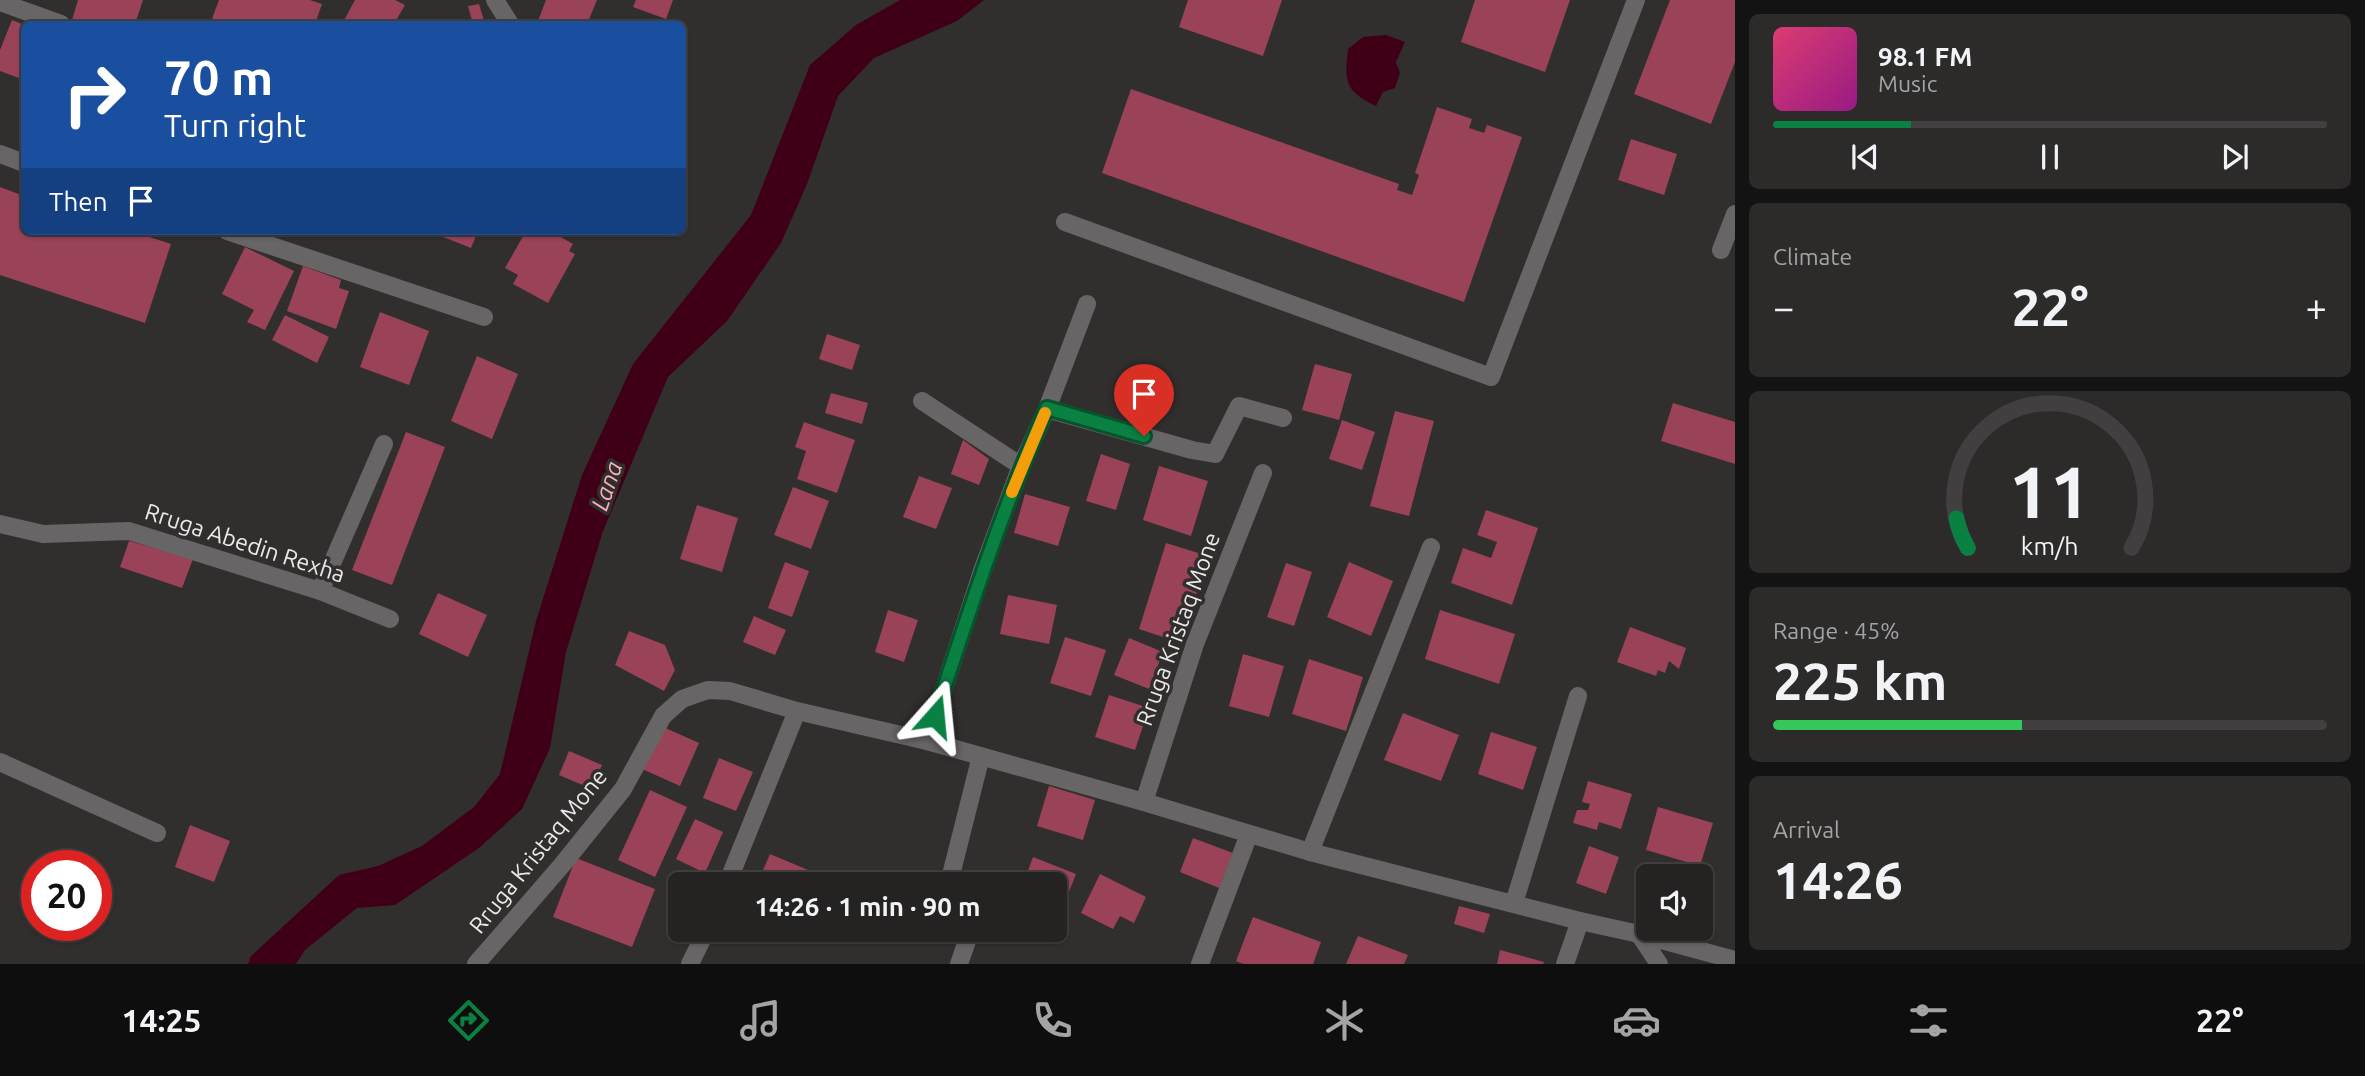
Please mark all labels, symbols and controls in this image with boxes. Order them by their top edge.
text: 98.1 FM [1878,42,1972,71]
icon: right [49,49,140,140]
text: 70 m [164,49,273,104]
text: Music [1878,71,1937,96]
text: Turn right [164,107,306,143]
icon: previous [1846,138,1884,176]
icon: pause [2031,138,2069,176]
icon: next [2216,138,2254,176]
icon: arrive [122,182,160,220]
text: Then [49,187,108,216]
text: Climate [1773,244,1852,269]
text: 22° [2011,278,2089,336]
text: − [1773,286,1794,328]
text: + [2306,286,2327,328]
pin [1114,364,1174,436]
icon: arrive [1125,375,1163,413]
text: 11 [2009,450,2091,532]
water label: Lana [586,458,627,514]
street label: Rruga Abedin Rexha [142,498,348,587]
street label: Rruga Kristaq Mone [1131,529,1224,729]
text: km/h [2021,532,2079,560]
text: Range · 45% [1773,618,1900,643]
text: 225 km [1773,652,1947,710]
position arrow [898,679,972,753]
street label: Rruga Kristaq Mone [464,764,611,938]
text: Arrival [1773,817,1840,842]
speed limit sign: 20 [21,850,112,941]
text: 14:26 [1773,851,1903,909]
map controls [1636,864,1713,941]
button: sound [1636,864,1713,941]
text: 14:26 · 1 min · 90 m [754,892,981,921]
icon: directions [444,996,493,1045]
icon: music [736,996,785,1045]
icon: phone [1028,996,1077,1045]
icon: climate [1320,996,1369,1045]
icon: car [1612,996,1661,1045]
icon: filters [1904,996,1953,1045]
text: 14:25 [121,1002,202,1038]
text: 22° [2196,1002,2244,1038]

